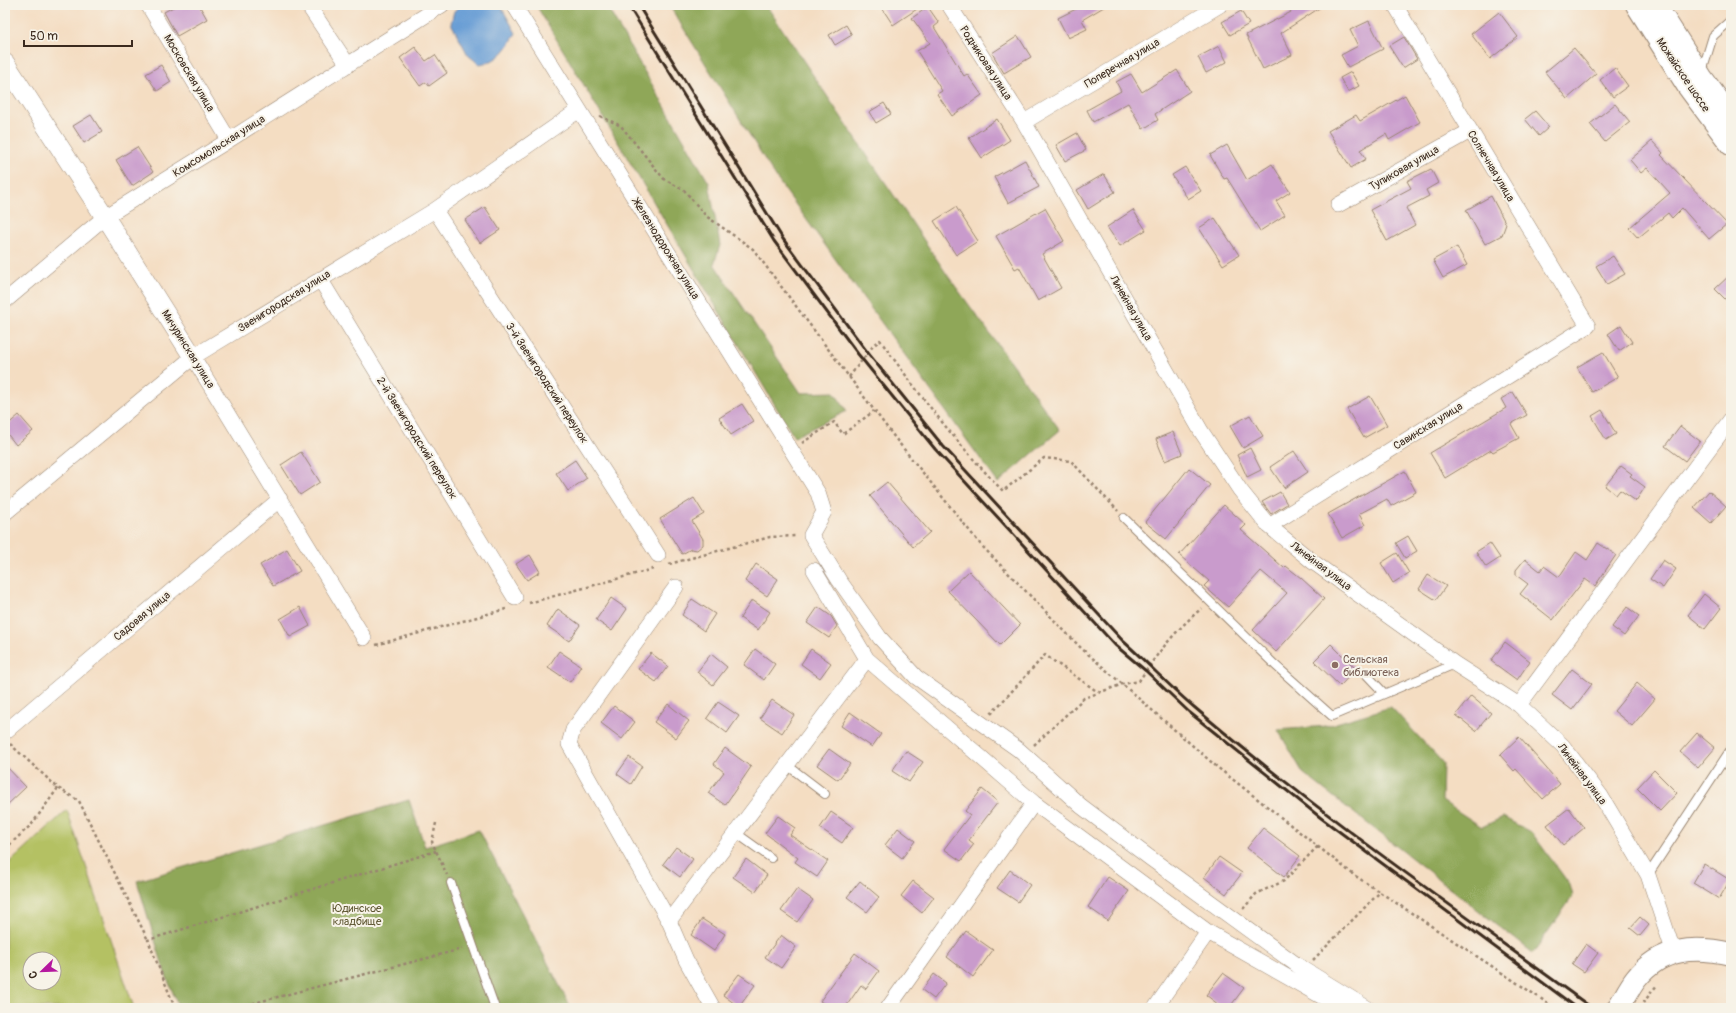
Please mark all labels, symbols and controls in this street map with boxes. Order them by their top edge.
scale bar [24,22,132,48]
street label: Родниковая улица [957,24,1015,102]
text: 50 m [30,29,58,44]
street label: Московская улица [161,32,217,114]
street label: Поперечная улица [1082,35,1162,91]
street label: Можайское шоссе [1653,35,1713,115]
street label: Комсомольская улица [170,112,268,180]
street label: Солнечная улица [1465,128,1517,204]
street label: Тупиковая улица [1367,143,1441,193]
street label: Железнодорожная улица [629,195,702,302]
street label: Звенигородская улица [235,267,333,335]
street label: Линейная улица [1107,272,1155,343]
street label: Мичуринская улица [159,307,217,391]
street label: 3-й Звенигородский переулок [503,320,591,446]
street label: 2-й Звенигородский переулок [374,375,460,502]
street label: Савинская улица [1391,400,1465,452]
street label: Линейная улица [1287,538,1354,593]
street label: Садовая улица [111,589,173,643]
place label: Сельская библиотека [1343,653,1399,679]
marker: Сельская библиотека [1330,660,1340,670]
street label: Линейная улица [1554,740,1609,807]
park label: Юдинское кладбище [332,902,382,928]
north arrow [22,951,62,991]
text: С [26,969,41,980]

